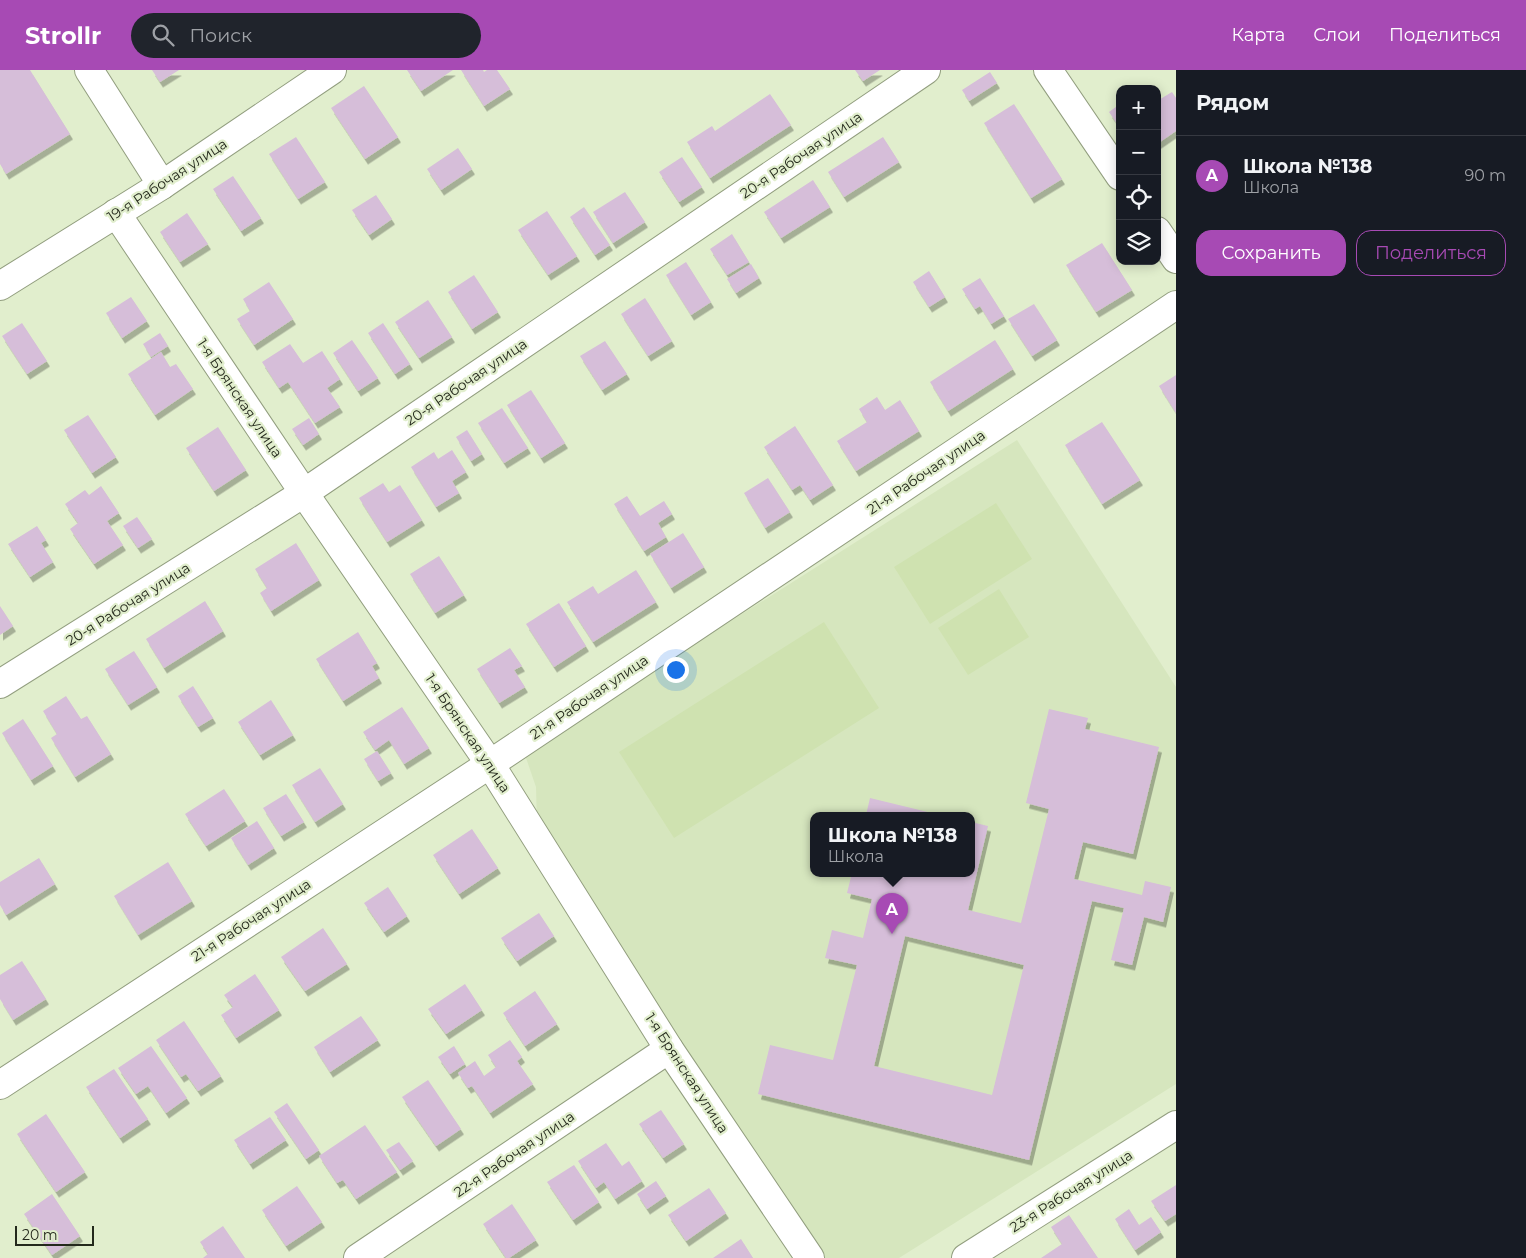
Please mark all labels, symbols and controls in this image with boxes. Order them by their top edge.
search box [131,13,481,58]
text: Strollr [25,21,101,50]
icon: search [149,21,177,49]
text: Поиск [189,24,252,47]
text: Карта [1231,24,1285,46]
text: Слои [1313,24,1361,46]
text: Поделиться [1389,24,1501,46]
map controls [1116,85,1161,265]
button: + [1116,85,1161,130]
text: Рядом [1196,90,1269,115]
street label: 20-я Рабочая улица [737,108,865,202]
button: − [1116,130,1161,175]
street label: 19-я Рабочая улица [104,135,230,225]
text: Школа №138 [1243,155,1372,178]
text: A [1206,166,1218,185]
text: 90 m [1464,166,1506,185]
button: locate [1116,175,1161,220]
text: Школа [1243,178,1299,197]
button: layers [1116,220,1161,265]
button: Сохранить [1196,230,1346,276]
button: Поделиться [1356,230,1506,276]
street label: 1-я Брянская улица [194,335,286,461]
street label: 20-я Рабочая улица [402,335,530,429]
street label: 21-я Рабочая улица [864,426,988,518]
street label: 20-я Рабочая улица [63,559,193,649]
street label: 21-я Рабочая улица [527,651,651,743]
your location [663,657,689,683]
street label: 1-я Брянская улица [422,670,514,796]
popup [810,812,975,877]
text: Школа №138 [828,824,957,847]
text: Школа [828,847,884,866]
street label: 21-я Рабочая улица [188,875,314,965]
pin: A [876,893,908,934]
street label: 1-я Брянская улица [641,1010,733,1136]
street label: 22-я Рабочая улица [450,1107,578,1201]
street label: 23-я Рабочая улица [1006,1146,1136,1236]
scale bar [15,1223,94,1246]
text: 20 m [22,1226,58,1244]

